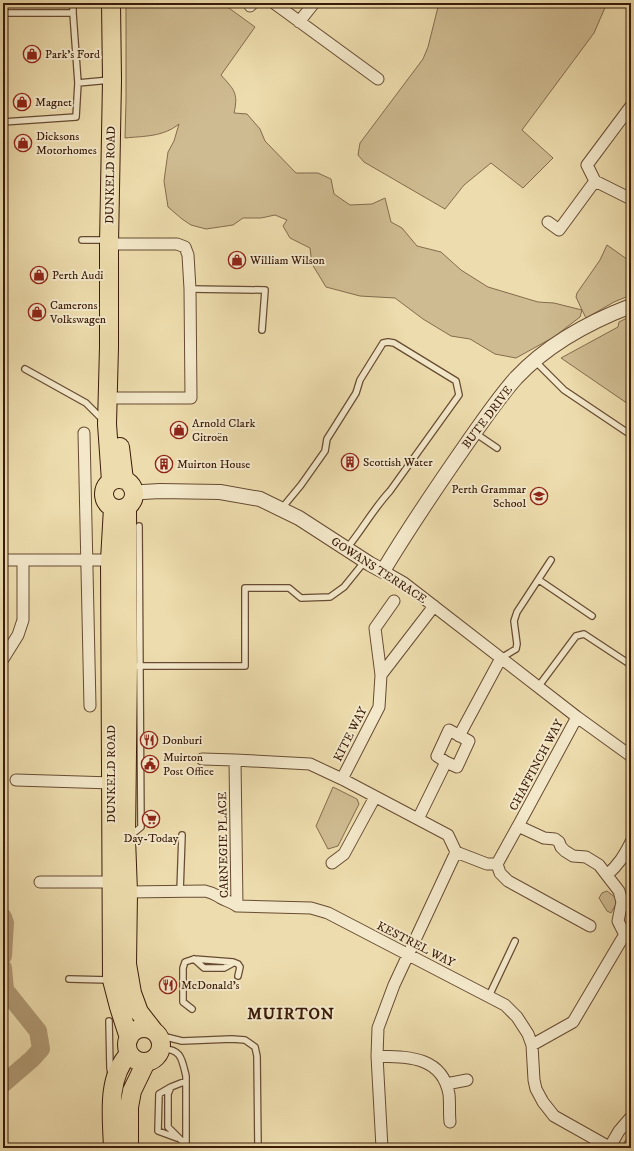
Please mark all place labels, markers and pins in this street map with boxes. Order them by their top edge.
shop icon: Park's Ford [22,44,42,64]
place label: Park's Ford [45,47,100,62]
shop icon: Magnet [12,92,32,112]
place label: Magnet [35,95,72,110]
place label: Dicksons Motorhomes [36,129,97,158]
shop icon: Dicksons Motorhomes [13,133,33,153]
shop icon: William Wilson [227,250,247,270]
place label: William Wilson [249,253,326,268]
shop icon: Perth Audi [29,265,49,285]
place label: Perth Audi [52,268,103,283]
place label: Camerons Volkswagen [49,298,107,327]
shop icon: Camerons Volkswagen [27,302,47,322]
place label: Arnold Clark Citroën [192,416,255,445]
shop icon: Arnold Clark Citroën [169,420,189,440]
building icon: Scottish Water [340,452,360,472]
building icon: Muirton House [154,454,174,474]
place label: Scottish Water [363,455,433,470]
place label: Muirton House [177,457,250,472]
place label: Perth Grammar School [452,482,527,511]
school or university icon: Perth Grammar School [529,486,549,506]
restaurant icon: Donburi [139,730,159,750]
place label: Donburi [162,733,202,748]
place label: Muirton Post Office [163,750,214,779]
public building icon: Muirton Post Office [140,754,160,774]
supermarket icon: Day-Today [141,809,161,829]
place label: Day-Today [124,831,179,846]
restaurant icon: McDonald's [158,975,178,995]
place label: McDonald's [181,978,240,993]

